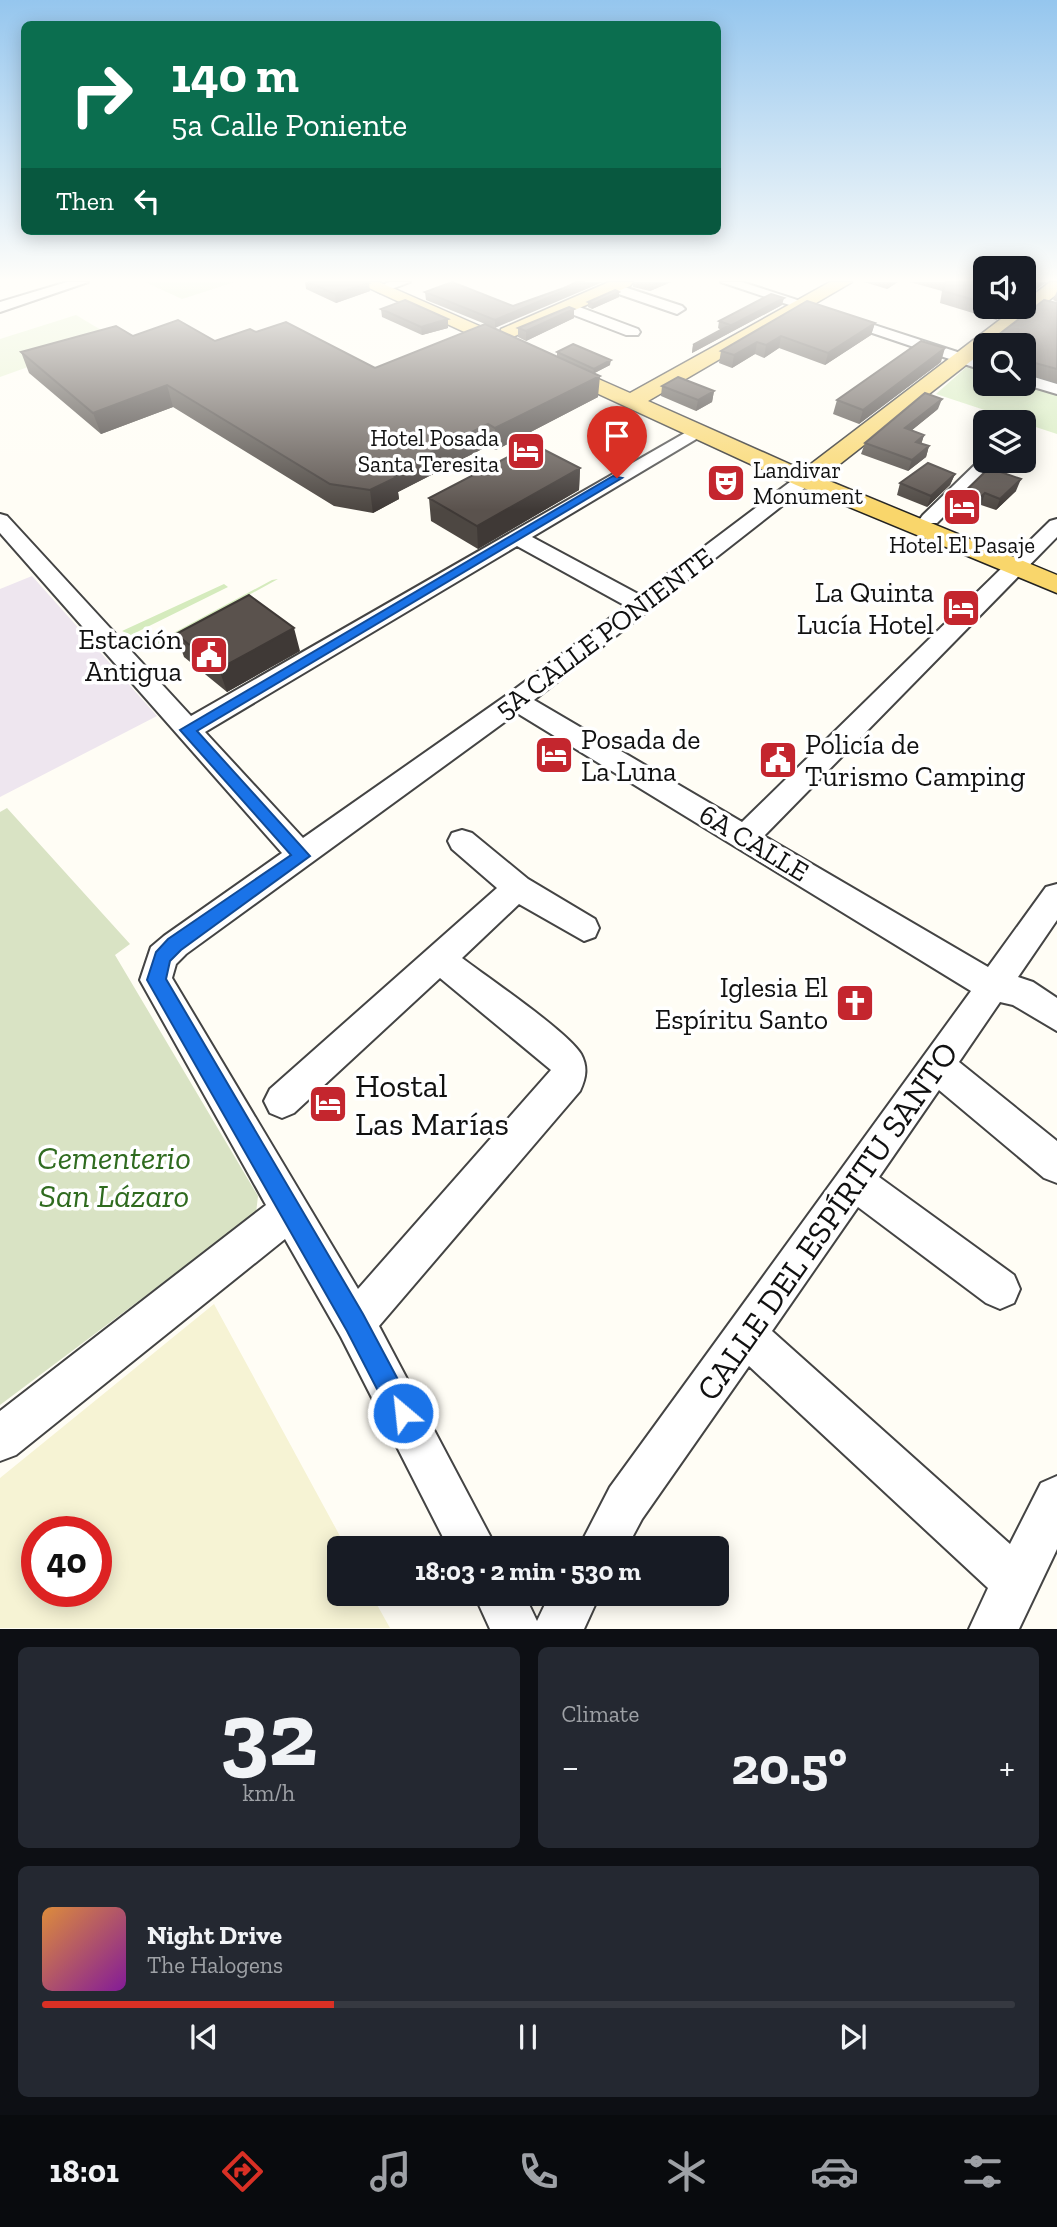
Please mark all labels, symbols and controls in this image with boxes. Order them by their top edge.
text: 140 m [171,46,299,105]
icon: right [56,49,147,140]
text: 5a Calle Poniente [171,106,407,144]
icon: left [128,182,166,220]
text: Then [56,185,114,217]
map controls [973,256,1036,473]
button: sound [973,256,1036,319]
button: search [973,333,1036,396]
pin [587,406,647,478]
button: layers [973,410,1036,473]
icon: arrive [598,417,636,455]
place label: Hotel Posada Santa Teresita [358,424,499,478]
hotel icon: Hotel Posada Santa Teresita [505,430,547,472]
place label: Landivar Monument [753,456,863,510]
theatre icon: Landivar Monument [705,462,747,504]
hotel icon: Hotel El Pasaje [941,486,983,528]
place label: Hotel El Pasaje [889,531,1035,559]
street label: 5A CALLE PONIENTE [489,540,719,726]
place label: La Quinta Lucía Hotel [797,576,934,641]
hotel icon: La Quinta Lucía Hotel [940,587,982,629]
place label: Estación Antigua [78,623,182,688]
public building icon: Estación Antigua [188,634,230,676]
place label: Posada de La Luna [581,723,700,788]
place label: Policía de Turismo Camping [805,728,1025,793]
hotel icon: Posada de La Luna [533,734,575,776]
public building icon: Policía de Turismo Camping [757,739,799,781]
street label: 6A CALLE [693,798,815,888]
place label: Iglesia El Espíritu Santo [655,971,828,1036]
church icon: Iglesia El Espíritu Santo [834,982,876,1024]
street label: CALLE DEL ESPÍRITU SANTO [688,1034,966,1408]
place label: Hostal Las Marías [355,1066,509,1143]
hotel icon: Hostal Las Marías [307,1083,349,1125]
park label: Cementerio San Lázaro [37,1138,191,1215]
position arrow [366,1376,440,1450]
speed limit sign: 40 [21,1516,112,1607]
text: 18:03 · 2 min · 530 m [415,1555,641,1587]
text: 32 [220,1679,317,1788]
text: Climate [562,1700,639,1728]
text: 20.5° [731,1735,847,1797]
text: − [562,1744,579,1790]
text: + [999,1744,1015,1790]
text: km/h [243,1779,295,1807]
text: Night Drive [147,1919,282,1951]
text: The Halogens [147,1951,283,1979]
icon: previous [185,2018,223,2056]
icon: pause [509,2018,547,2056]
icon: next [834,2018,872,2056]
icon: directions [218,2147,267,2196]
icon: music [366,2147,415,2196]
icon: phone [514,2147,563,2196]
icon: climate [662,2147,711,2196]
icon: car [810,2147,859,2196]
icon: filters [958,2147,1007,2196]
text: 18:01 [50,2152,119,2190]

